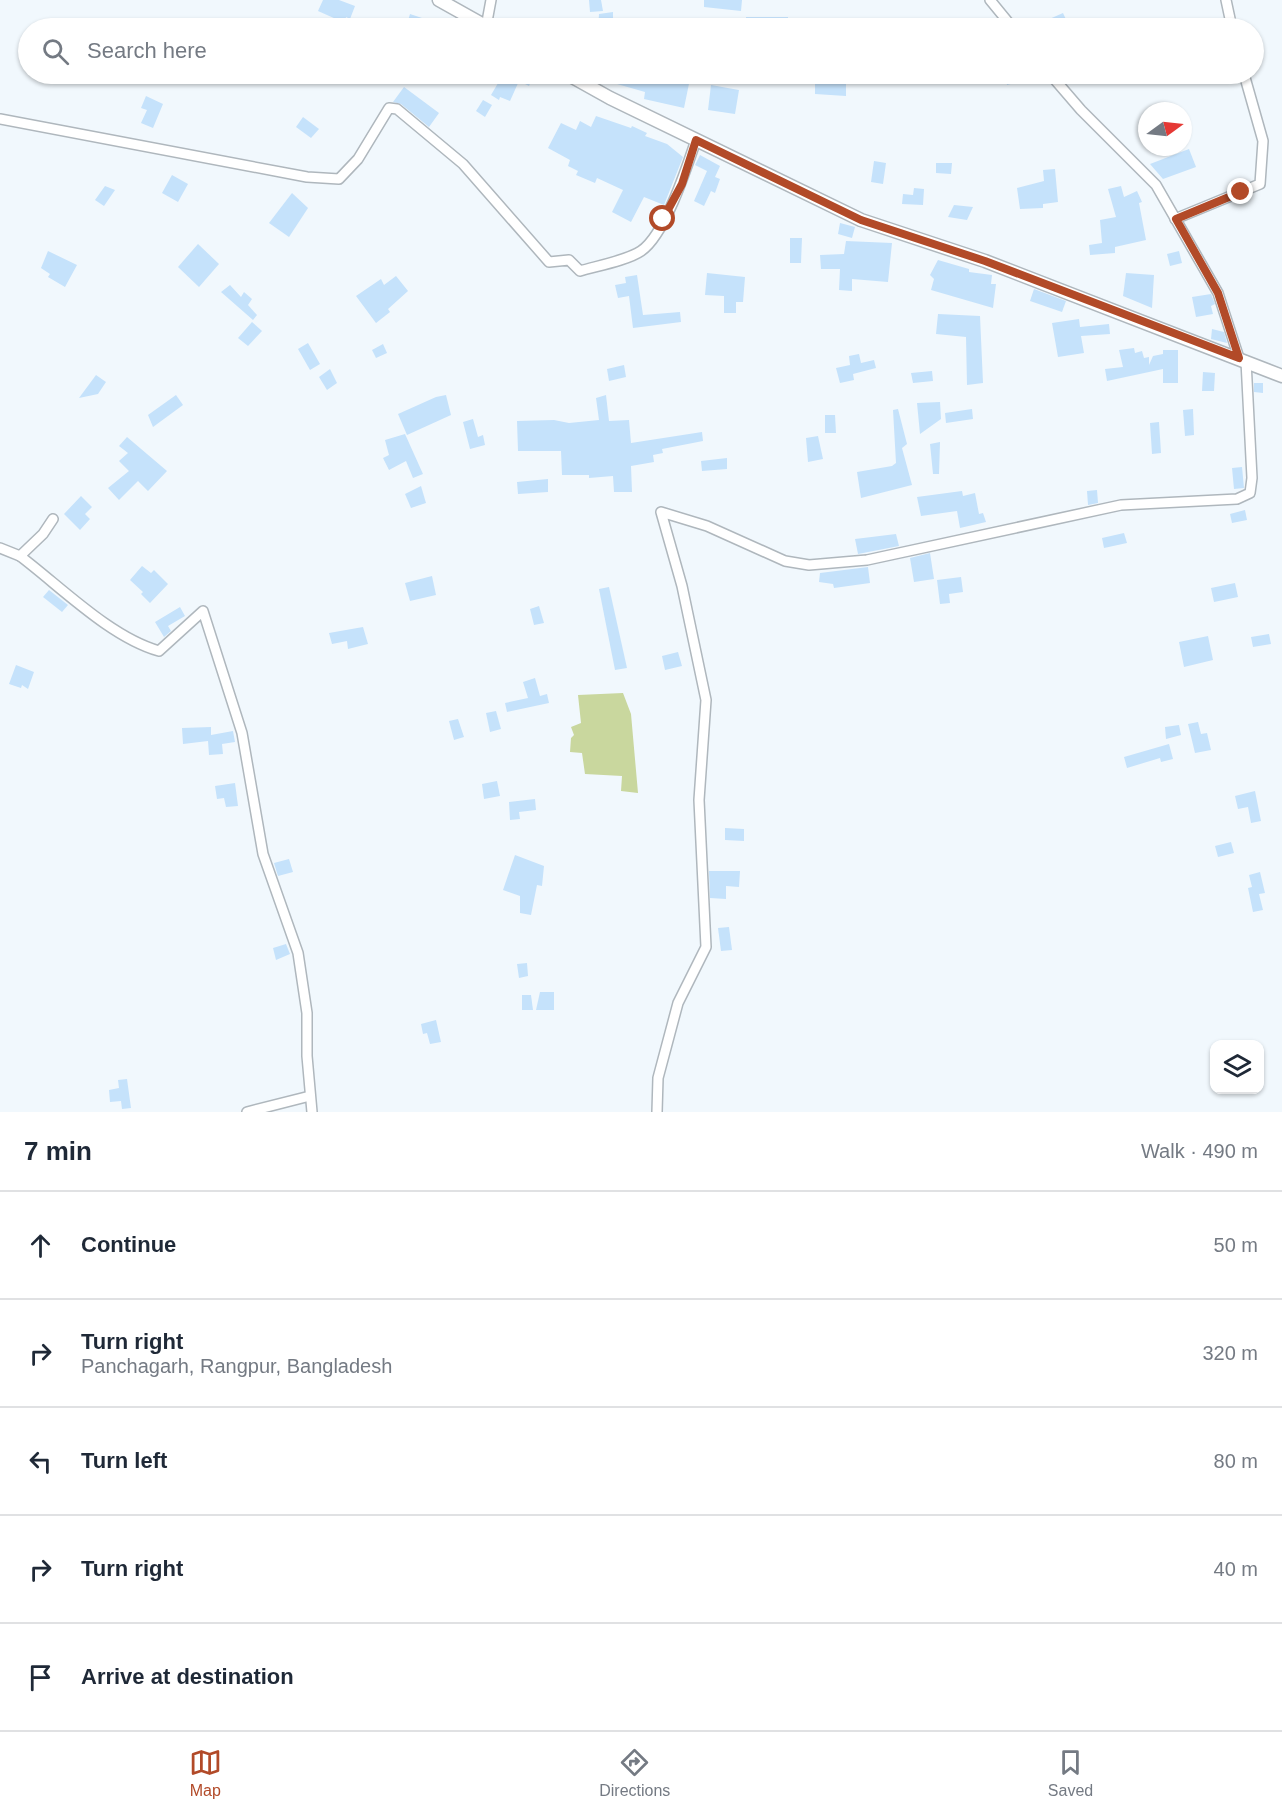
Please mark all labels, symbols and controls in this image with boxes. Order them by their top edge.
search box [18,18,1264,84]
icon: search [39,35,72,68]
text: Search here [87,38,207,63]
north arrow [1138,102,1192,156]
route end [1227,178,1253,204]
route start [649,205,675,231]
map controls [1210,1040,1264,1094]
button: layers [1210,1040,1264,1094]
text: 7 min [24,1136,92,1166]
text: Walk · 490 m [1141,1140,1258,1162]
icon: ahead [24,1229,57,1262]
text: Continue [81,1232,176,1257]
text: 50 m [1214,1234,1258,1256]
text: Turn right [81,1329,183,1354]
icon: right [24,1337,57,1370]
text: 320 m [1202,1342,1258,1364]
text: Panchagarh, Rangpur, Bangladesh [81,1355,392,1377]
icon: left [24,1445,57,1478]
text: Turn left [81,1448,167,1473]
text: 80 m [1214,1450,1258,1472]
icon: right [24,1553,57,1586]
text: Turn right [81,1556,183,1581]
text: 40 m [1214,1558,1258,1580]
icon: arrive [24,1661,57,1694]
text: Arrive at destination [81,1664,294,1689]
tab: Map [189,1746,222,1800]
tab: Directions [599,1746,670,1800]
tab: Saved [1048,1746,1093,1800]

